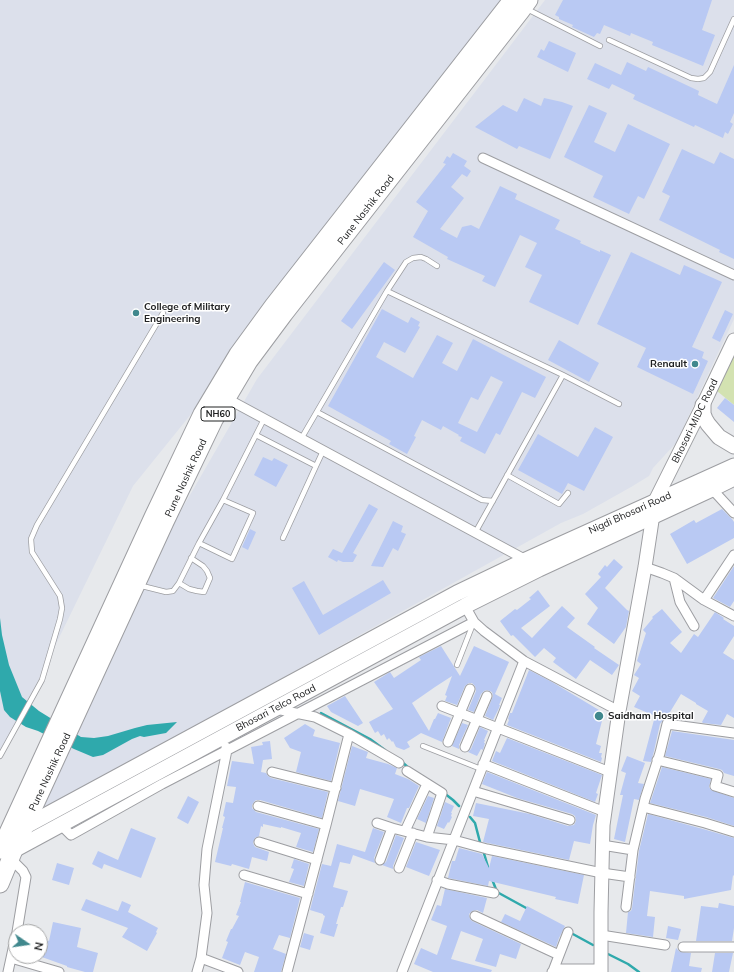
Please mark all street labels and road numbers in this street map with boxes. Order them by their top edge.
street label: Pune Nashik Road [335,173,397,247]
street label: Bhosari-MIDC Road [669,377,721,465]
road number: NH60 [201,407,235,421]
street label: Pune Nashik Road [163,437,209,519]
street label: Nigdi Bhosari Road [587,489,673,537]
street label: Bhosari Telco Road [234,682,318,734]
street label: Pune Nashik Road [27,731,73,813]

